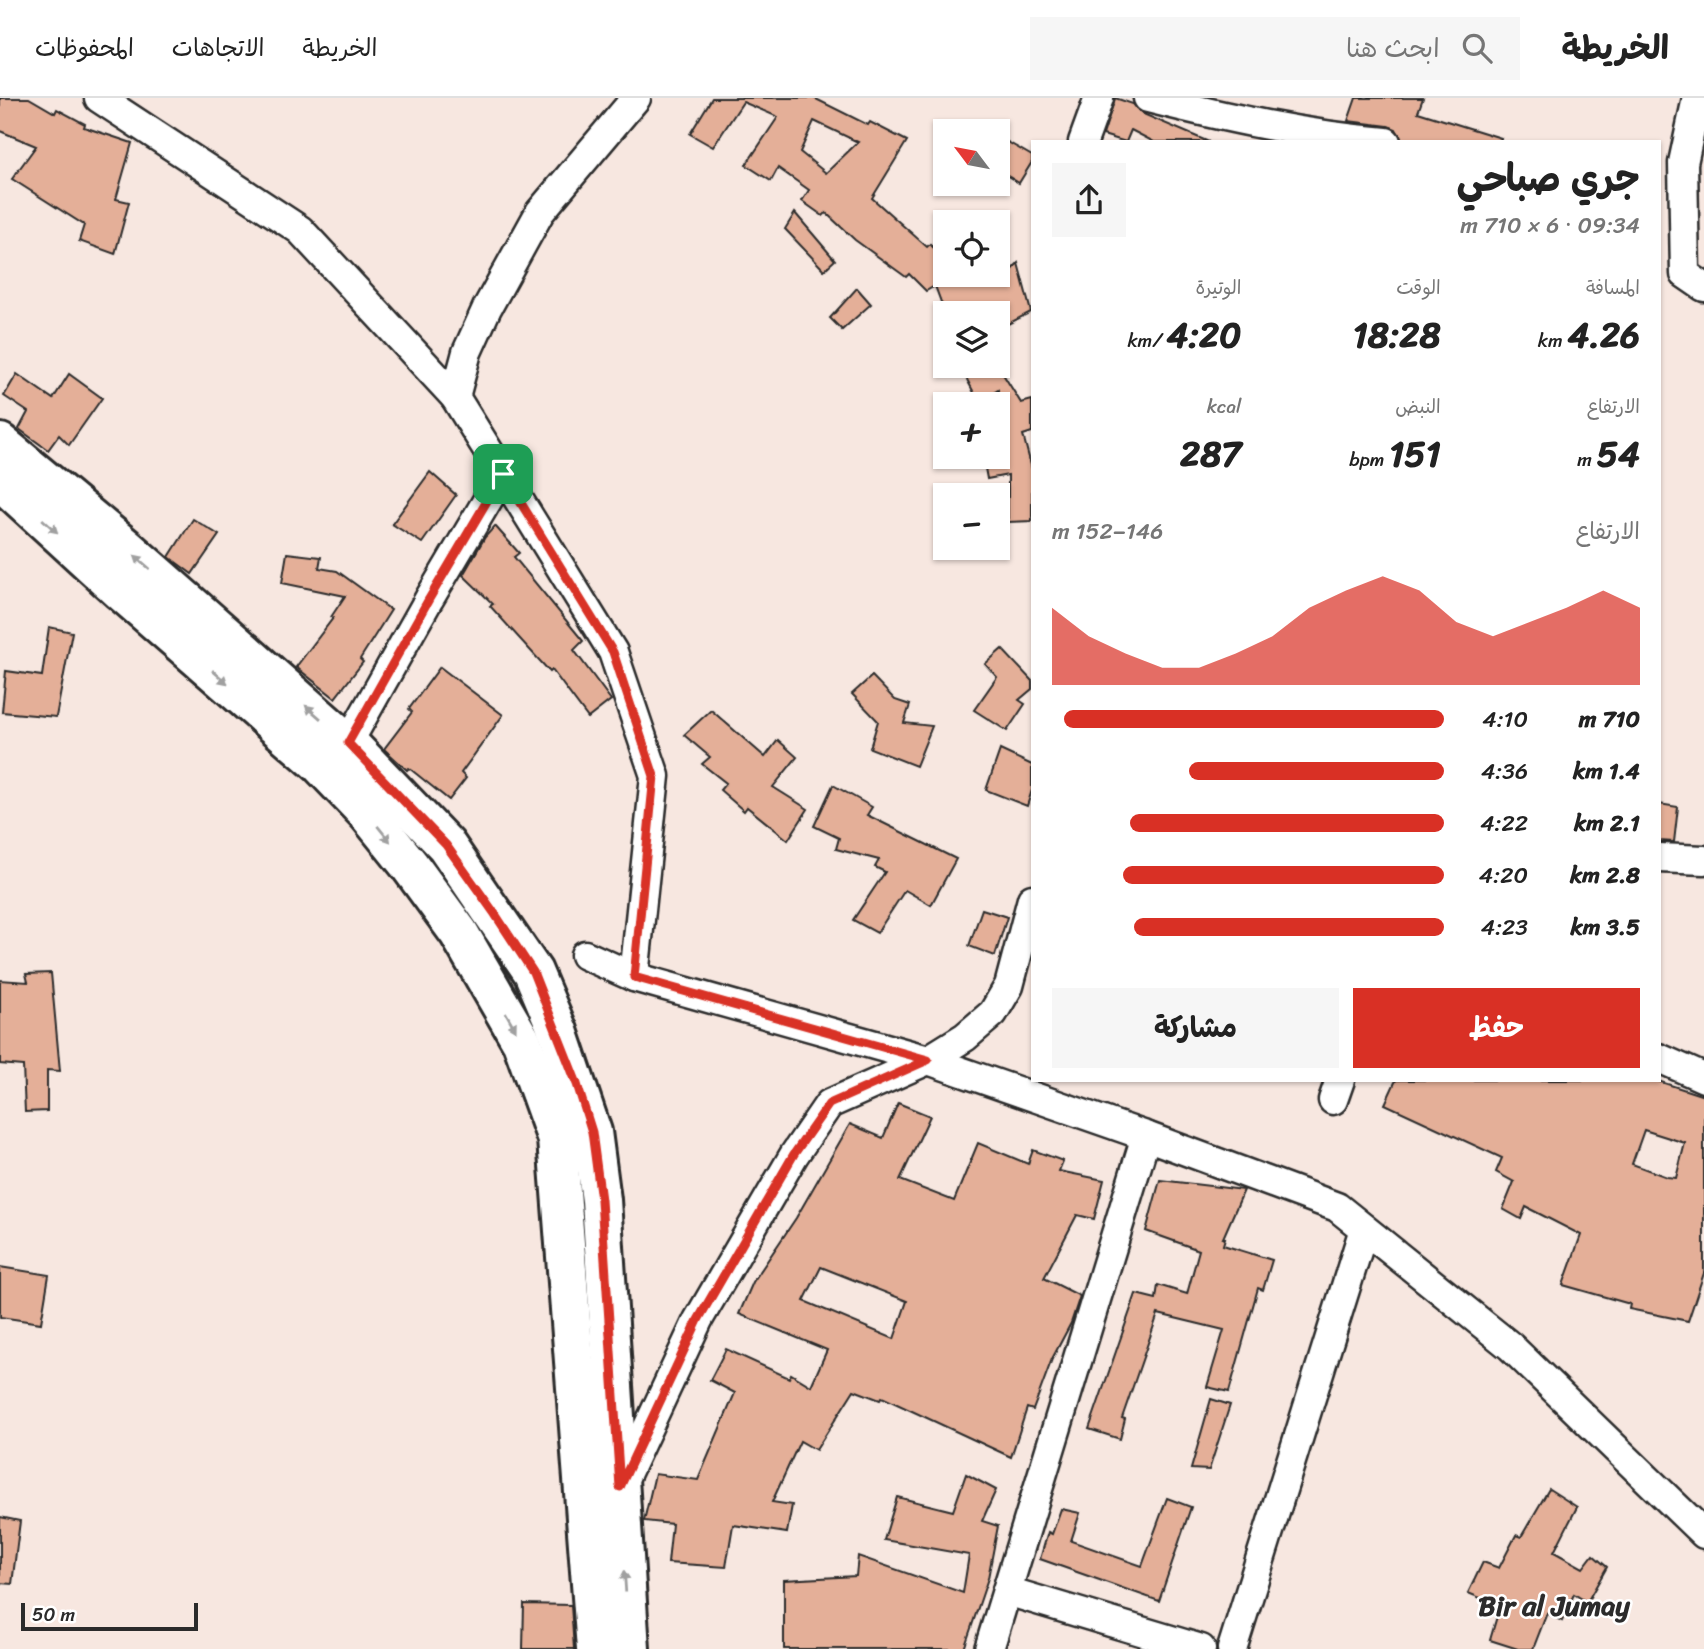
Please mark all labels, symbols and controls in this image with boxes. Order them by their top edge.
search box [1030,17,1520,80]
text: الخريطة [1562,19,1669,77]
text: ابحث هنا [1346,25,1440,71]
text: المحفوظات [35,27,134,69]
text: الاتجاهات [172,27,265,69]
text: الخريطة [303,27,377,69]
icon: search [1458,29,1496,67]
north arrow [933,119,1010,196]
map controls [933,119,1010,560]
text: جري صباحي [1457,145,1640,212]
button: share [1052,163,1126,237]
text: 09:34 · 6 × 710 m [1460,205,1640,246]
button: locate [933,210,1010,287]
text: الوتيرة [1195,271,1241,304]
text: الوقت [1396,271,1441,304]
text: المسافة [1586,271,1640,304]
button: layers [933,301,1010,378]
text: 4:20 [1167,304,1241,366]
text: 18:28 [1353,304,1441,366]
text: 4.26 [1567,304,1640,366]
text: /km [1128,324,1167,357]
text: km [1538,324,1567,357]
text: kcal [1207,390,1241,423]
text: النبض [1395,390,1441,423]
text: الارتفاع [1587,390,1640,423]
button: + [933,392,1010,469]
text: 287 [1180,423,1241,485]
text: 151 [1389,423,1441,485]
text: 54 [1597,423,1640,485]
text: bpm [1349,443,1389,476]
text: m [1577,443,1597,476]
pin [473,444,533,504]
icon: arrive [484,455,522,493]
button: − [933,483,1010,560]
text: 146–152 m [1052,511,1163,552]
text: الارتفاع [1576,511,1640,552]
one-way arrow [41,518,59,534]
one-way arrow [134,555,151,571]
one-way arrow [212,669,229,684]
text: 4:10 [1482,699,1528,740]
text: 710 m [1579,699,1640,740]
one-way arrow [305,705,322,721]
text: 4:36 [1481,751,1528,792]
text: 1.4 km [1573,751,1640,792]
text: 4:22 [1480,803,1528,844]
text: 2.1 km [1574,803,1640,844]
one-way arrow [377,824,392,842]
text: 4:20 [1479,855,1528,896]
text: 2.8 km [1570,855,1640,896]
text: 4:23 [1481,907,1528,948]
text: 3.5 km [1570,907,1640,948]
button: مشاركة [1052,988,1339,1068]
button: حفظ [1353,988,1640,1068]
one-way arrow [505,1013,517,1032]
one-way arrow [620,1570,631,1592]
district label: Bir al Jumay [1478,1581,1631,1630]
text: 50 m [32,1598,75,1631]
scale bar [21,1600,198,1632]

